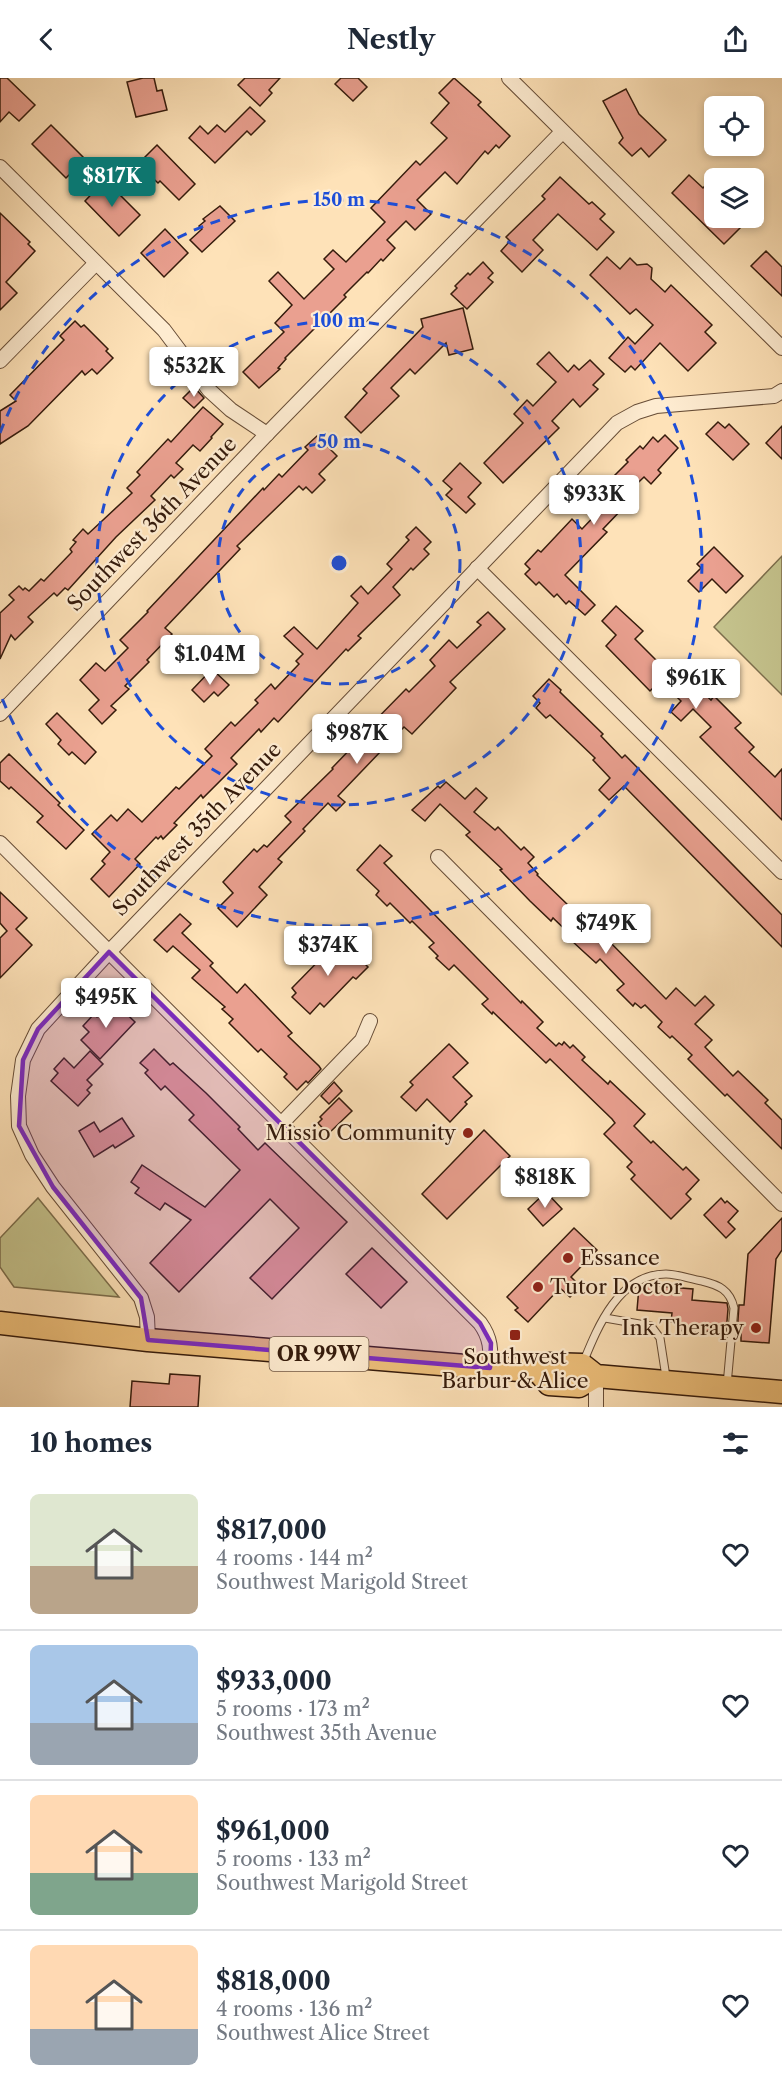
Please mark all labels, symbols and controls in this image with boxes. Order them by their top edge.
icon: back [30,23,63,56]
text: Nestly [347,23,435,56]
icon: share [719,23,752,56]
map controls [704,96,764,228]
button: locate [704,96,764,156]
pin: $817K [70,157,154,208]
text: $817K [83,164,141,188]
button: layers [704,168,764,228]
text: 150 m [313,189,365,211]
text: 100 m [312,310,366,332]
pin: $532K [152,347,236,398]
text: $532K [163,354,225,378]
street label: Southwest 36th Avenue [62,431,242,616]
text: 50 m [317,431,361,453]
pin: $933K [552,475,636,526]
text: $933K [563,482,625,506]
centre of rings [329,553,349,573]
pin: $1.04M [161,635,259,686]
text: $1.04M [174,642,246,666]
pin: $961K [654,659,738,710]
text: $961K [666,666,726,690]
pin: $987K [315,714,399,765]
text: $987K [326,721,388,745]
street label: Southwest 35th Avenue [107,737,286,921]
pin: $749K [564,904,648,955]
text: $749K [576,911,636,935]
pin: $374K [286,926,370,977]
text: $374K [298,933,358,957]
pin: $495K [64,978,148,1029]
text: $495K [75,985,137,1009]
place label: Missio Community [265,1120,456,1145]
marker: Missio Community [461,1126,475,1140]
pin: $818K [503,1158,587,1209]
text: $818K [515,1165,575,1189]
place label: Essance [580,1245,660,1270]
marker: Essance [561,1251,575,1265]
place label: Tutor Doctor [550,1274,682,1299]
marker: Tutor Doctor [531,1280,545,1294]
place label: Ink Therapy [622,1315,744,1340]
marker: Ink Therapy [749,1321,763,1335]
marker: Southwest Barbur & Alice [508,1328,522,1342]
road number: OR 99W [270,1337,368,1371]
place label: Southwest Barbur & Alice [442,1344,588,1393]
text: 10 homes [30,1427,152,1459]
icon: filters [719,1427,752,1460]
text: $817,000 [216,1514,327,1546]
icon: home [78,1518,150,1590]
icon: heart [719,1538,752,1571]
text: 4 rooms · 144 m² [216,1546,373,1570]
text: Southwest Marigold Street [216,1570,468,1594]
text: $933,000 [216,1665,332,1697]
icon: home [78,1669,150,1741]
icon: heart [719,1689,752,1722]
text: 5 rooms · 173 m² [216,1697,370,1721]
text: Southwest 35th Avenue [216,1721,437,1745]
text: $961,000 [216,1815,330,1847]
icon: home [78,1819,150,1891]
icon: heart [719,1839,752,1872]
text: 5 rooms · 133 m² [216,1847,371,1871]
text: Southwest Marigold Street [216,1871,468,1895]
text: $818,000 [216,1965,331,1997]
icon: home [78,1969,150,2041]
icon: heart [719,1989,752,2022]
text: 4 rooms · 136 m² [216,1997,372,2021]
text: Southwest Alice Street [216,2021,430,2045]

